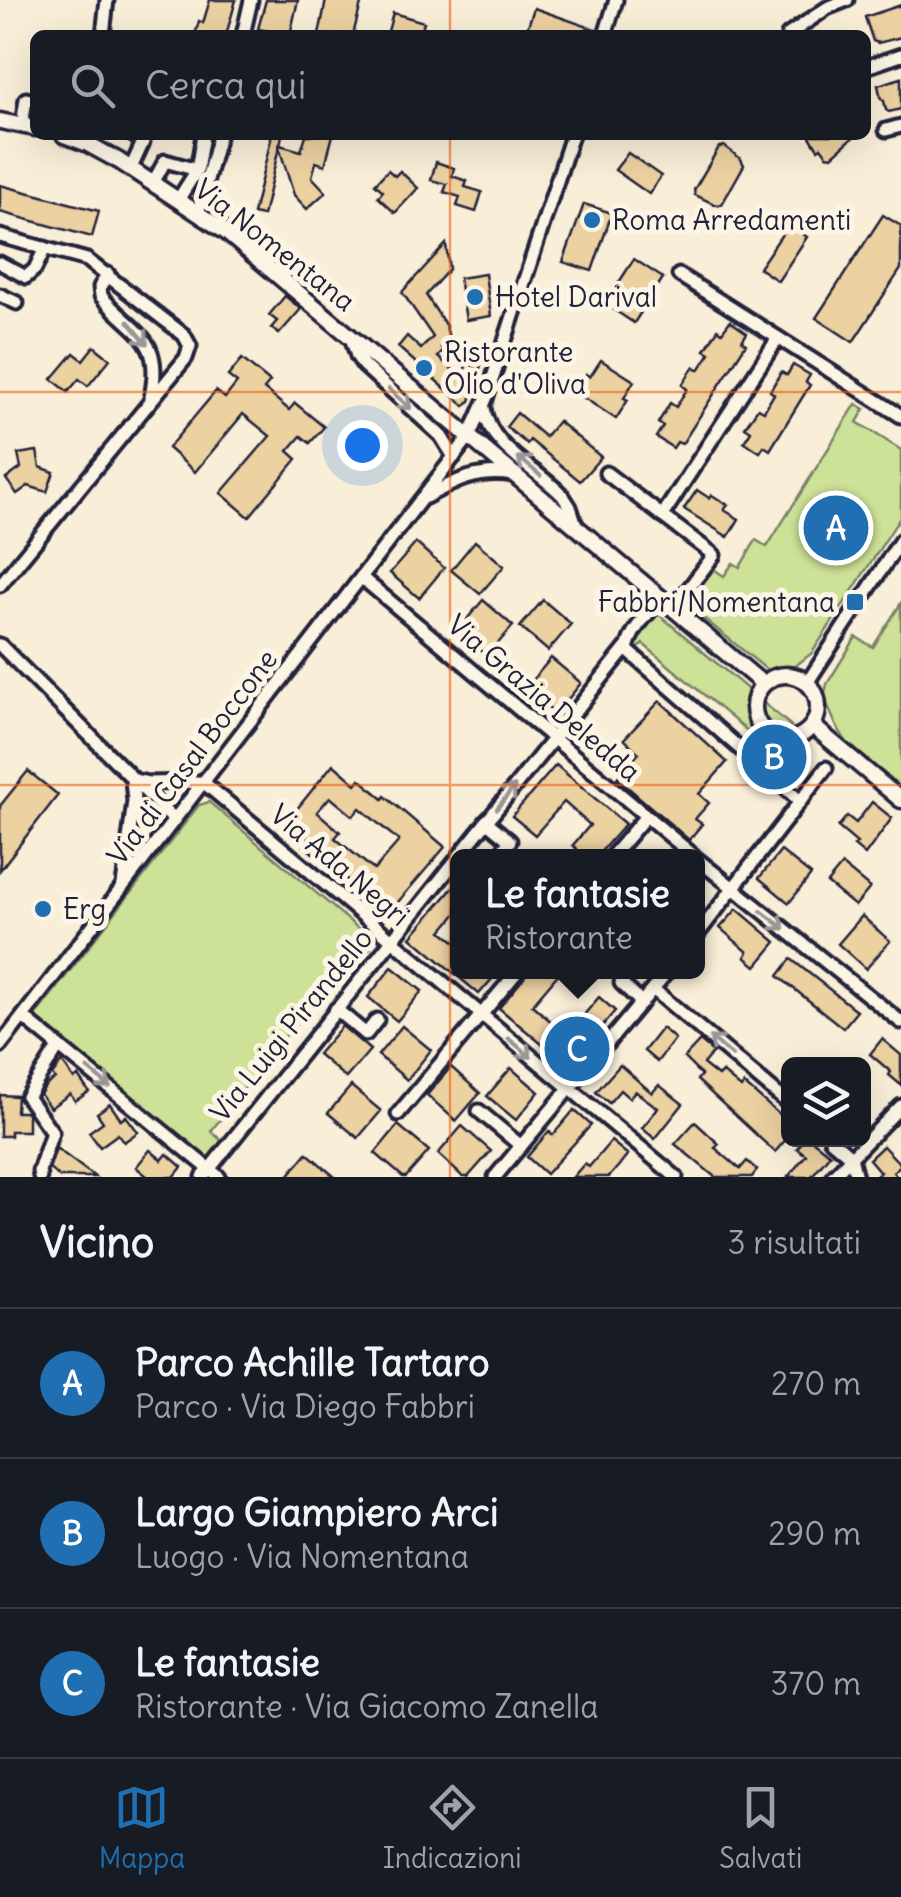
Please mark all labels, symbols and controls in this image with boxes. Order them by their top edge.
search box [30,30,871,140]
icon: search [65,58,120,113]
text: Cerca qui [145,62,306,109]
street label: Via Nomentana [187,171,363,319]
place label: Roma Arredamenti [612,202,851,238]
marker: Roma Arredamenti [581,209,603,231]
place label: Hotel Darival [495,279,657,315]
marker: Hotel Darival [464,286,486,308]
one-way arrow [126,320,149,345]
place label: Ristorante Olio d'Oliva [444,334,586,402]
marker: Ristorante Olio d'Oliva [413,357,435,379]
one-way arrow [387,387,412,410]
your location [337,420,388,471]
one-way arrow [517,455,543,477]
pin: A [804,490,868,566]
place label: Fabbri/Nomentana [598,584,835,620]
marker: Fabbri/Nomentana [844,591,866,613]
street label: Via Grazia Deledda [440,607,648,789]
street label: Via di Casal Boccone [99,642,285,872]
pin: B [742,720,806,794]
one-way arrow [495,784,516,811]
street label: Via Ada Negri [263,796,417,934]
popup [450,849,705,979]
text: Le fantasie [485,870,670,917]
place label: Erg [63,891,106,927]
marker: Erg [32,898,54,920]
one-way arrow [759,909,786,930]
text: Ristorante [485,917,633,958]
street label: Via Luigi Pirandello [202,921,380,1129]
pin: C [544,1012,610,1086]
one-way arrow [708,1035,734,1057]
one-way arrow [506,1037,532,1059]
map controls [781,1057,871,1147]
button: layers [781,1057,871,1147]
one-way arrow [85,1067,111,1089]
text: Vicino [40,1216,154,1268]
text: 3 risultati [728,1222,861,1263]
text: Parco Achille Tartaro [135,1339,490,1386]
text: A [62,1363,83,1404]
text: 270 m [771,1363,861,1404]
text: Parco · Via Diego Fabbri [135,1386,475,1427]
text: Largo Giampiero Arci [135,1489,498,1536]
text: B [62,1513,83,1554]
text: 290 m [768,1513,861,1554]
text: Luogo · Via Nomentana [135,1536,469,1577]
text: Le fantasie [135,1639,320,1686]
text: C [62,1663,83,1704]
text: 370 m [770,1663,861,1704]
text: Ristorante · Via Giacomo Zanella [135,1686,598,1727]
tab: Mappa [99,1780,185,1876]
tab: Indicazioni [383,1780,522,1876]
tab: Salvati [719,1780,802,1876]

